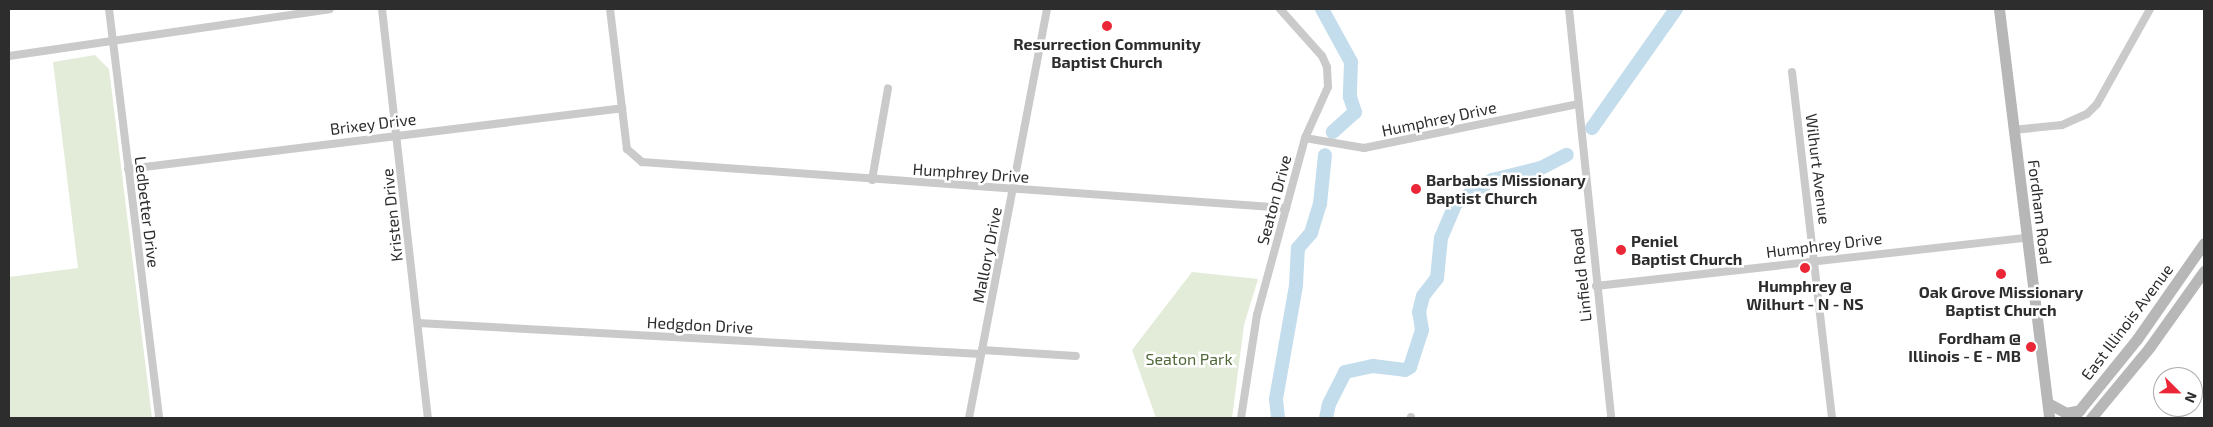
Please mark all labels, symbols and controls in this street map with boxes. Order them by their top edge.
marker: Resurrection Community Baptist Church [1101,20,1113,32]
place label: Resurrection Community Baptist Church [1013,34,1201,72]
street label: Humphrey Drive [1380,97,1498,141]
street label: Brixey Drive [329,109,417,139]
street label: Wilhurt Avenue [1802,112,1834,226]
street label: Seaton Drive [1253,153,1295,247]
street label: Ledbetter Drive [131,155,163,269]
street label: Humphrey Drive [912,159,1030,187]
street label: Fordham Road [2024,159,2056,265]
street label: Kristen Drive [378,168,406,262]
place label: Barbabas Missionary Baptist Church [1426,170,1586,208]
marker: Barbabas Missionary Baptist Church [1410,183,1422,195]
street label: Mallory Drive [968,205,1006,305]
street label: Linfield Road [1567,227,1595,323]
street label: Humphrey Drive [1765,228,1883,262]
place label: Peniel Baptist Church [1631,231,1742,269]
marker: Peniel Baptist Church [1615,244,1627,256]
street label: East Illinois Avenue [2077,260,2177,384]
marker: Humphrey @ Wilhurt - N - NS [1799,262,1811,274]
marker: Oak Grove Missionary Baptist Church [1995,268,2007,280]
place label: Humphrey @ Wilhurt - N - NS [1746,276,1864,314]
place label: Oak Grove Missionary Baptist Church [1919,282,2083,320]
street label: Hedgdon Drive [646,313,754,337]
place label: Fordham @ Illinois - E - MB [1908,328,2021,366]
marker: Fordham @ Illinois - E - MB [2025,341,2037,353]
park label: Seaton Park [1145,349,1233,369]
north arrow [2153,367,2203,417]
text: N [2182,390,2201,406]

